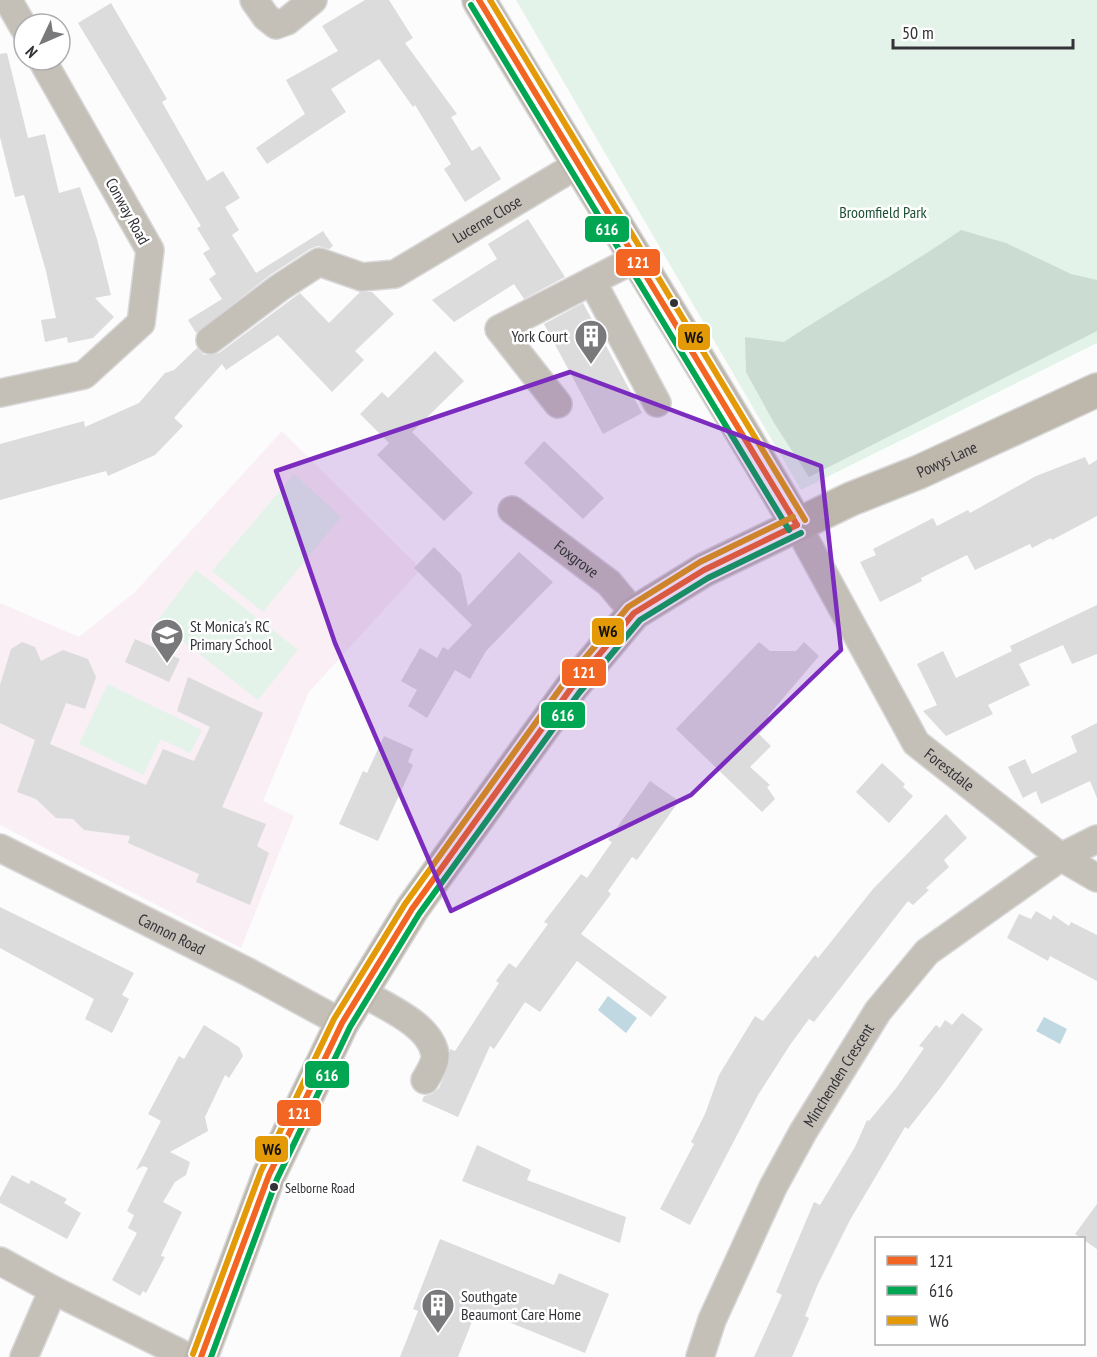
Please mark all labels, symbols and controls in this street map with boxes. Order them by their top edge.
north arrow [12,12,72,72]
scale bar [893,12,1073,50]
text: 50 m [902,21,934,44]
text: N [21,42,41,62]
street label: Conway Road [102,174,154,248]
street label: Lucerne Close [449,191,525,247]
park label: Broomfield Park [839,202,928,222]
line badge: 616 [584,215,630,243]
text: 616 [596,219,619,239]
line badge: 121 [615,248,661,277]
text: 121 [627,252,649,272]
unlabelled marker [668,297,680,309]
building icon: York Court [573,318,609,365]
line badge: W6 [677,323,711,351]
place label: York Court [511,326,569,346]
text: W6 [683,327,704,347]
street label: Powys Lane [913,437,980,482]
street label: Foxgrove [551,536,603,582]
place label: St Monica's RC Primary School [190,616,272,654]
school or university icon: St Monica's RC Primary School [149,617,185,664]
line badge: W6 [591,617,625,646]
text: W6 [597,621,618,641]
line badge: 121 [561,658,607,687]
text: 121 [573,662,595,682]
line badge: 616 [540,701,586,729]
text: 616 [552,705,575,725]
street label: Forestdale [921,744,979,795]
street label: Cannon Road [135,909,209,959]
street label: Minchenden Crescent [799,1019,878,1130]
line badge: 616 [304,1060,350,1089]
text: 616 [316,1065,339,1085]
line badge: 121 [276,1099,322,1127]
text: 121 [288,1103,310,1123]
line badge: W6 [254,1135,289,1163]
text: W6 [261,1139,282,1159]
place label: Selborne Road [285,1179,355,1197]
marker: Selborne Road [268,1181,280,1193]
legend [875,1237,1085,1345]
text: 121 [929,1249,953,1272]
text: 616 [929,1279,953,1302]
place label: Southgate Beaumont Care Home [461,1286,581,1324]
building icon: Southgate Beaumont Care Home [420,1287,456,1334]
text: W6 [929,1309,949,1332]

